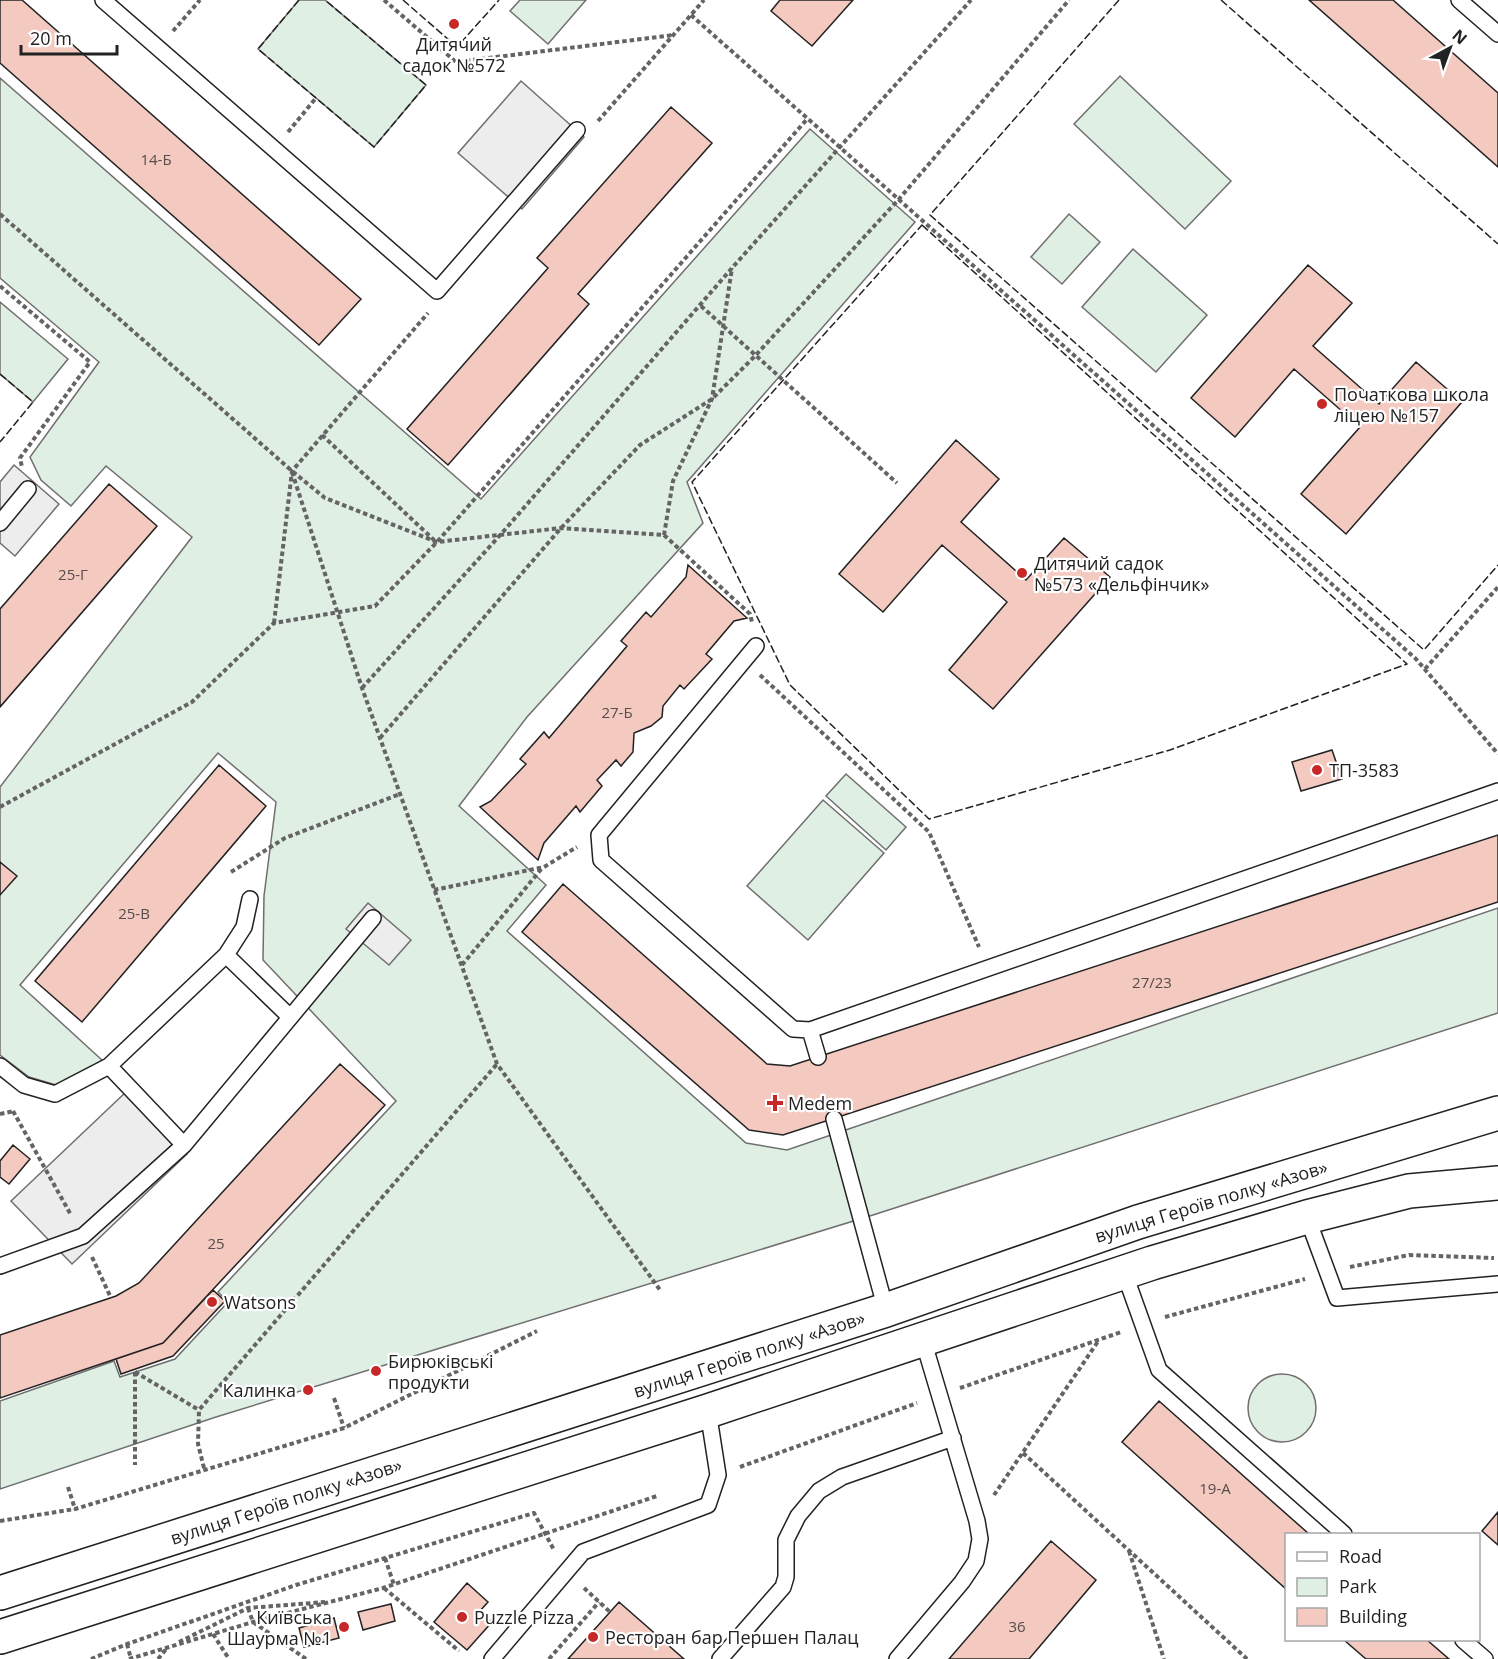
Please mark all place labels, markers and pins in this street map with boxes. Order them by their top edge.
marker: Дитячий садок №572 [447,17,461,31]
place label: Дитячий садок №572 [403,32,505,77]
place label: Початкова школа ліцею №157 [1334,382,1489,427]
marker: Початкова школа ліцею №157 [1315,397,1329,411]
place label: Дитячий садок №573 «Дельфінчик» [1034,551,1210,596]
marker: Дитячий садок №573 «Дельфінчик» [1015,566,1029,580]
place label: ТП-3583 [1329,758,1399,782]
marker: ТП-3583 [1310,763,1324,777]
place label: Medem [788,1091,852,1115]
marker: Medem [766,1094,784,1112]
place label: Watsons [224,1290,296,1314]
marker: Watsons [205,1295,219,1309]
place label: Бирюківські продукти [388,1349,494,1394]
marker: Бирюківські продукти [369,1364,383,1378]
place label: Калинка [223,1378,296,1402]
marker: Калинка [301,1383,315,1397]
place label: Київська Шаурма №1 [227,1605,332,1650]
place label: Puzzle Pizza [474,1605,574,1629]
marker: Puzzle Pizza [455,1610,469,1624]
marker: Київська Шаурма №1 [337,1620,351,1634]
place label: Ресторан бар Першен Палац [605,1625,858,1649]
marker: Ресторан бар Першен Палац [586,1630,600,1644]

